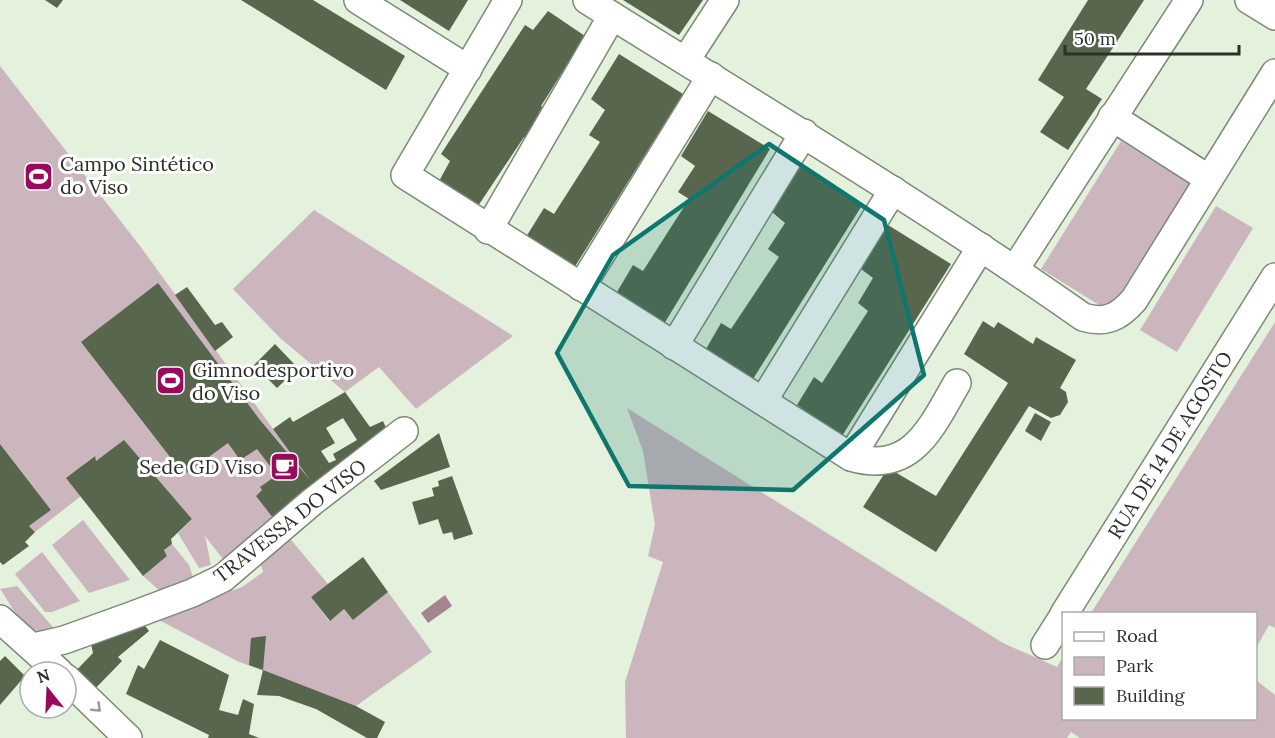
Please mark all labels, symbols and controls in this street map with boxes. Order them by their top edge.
scale bar [1065,18,1239,56]
text: 50 m [1074,27,1116,50]
place label: Campo Sintético do Viso [60,151,214,199]
sports icon: Campo Sintético do Viso [23,160,55,192]
street label: RUA DE 14 DE AGOSTO [1102,346,1237,543]
place label: Gimnodesportivo do Viso [192,357,354,405]
sports icon: Gimnodesportivo do Viso [155,365,187,397]
cafe icon: Sede GD Viso [269,451,301,483]
street label: TRAVESSA DO VISO [208,453,371,588]
place label: Sede GD Viso [139,454,264,479]
legend [1062,612,1257,720]
text: Road [1116,624,1158,647]
text: Park [1116,654,1154,677]
north arrow [18,660,78,720]
text: N [34,664,52,687]
text: Building [1116,684,1186,707]
one-way arrow [91,701,101,712]

